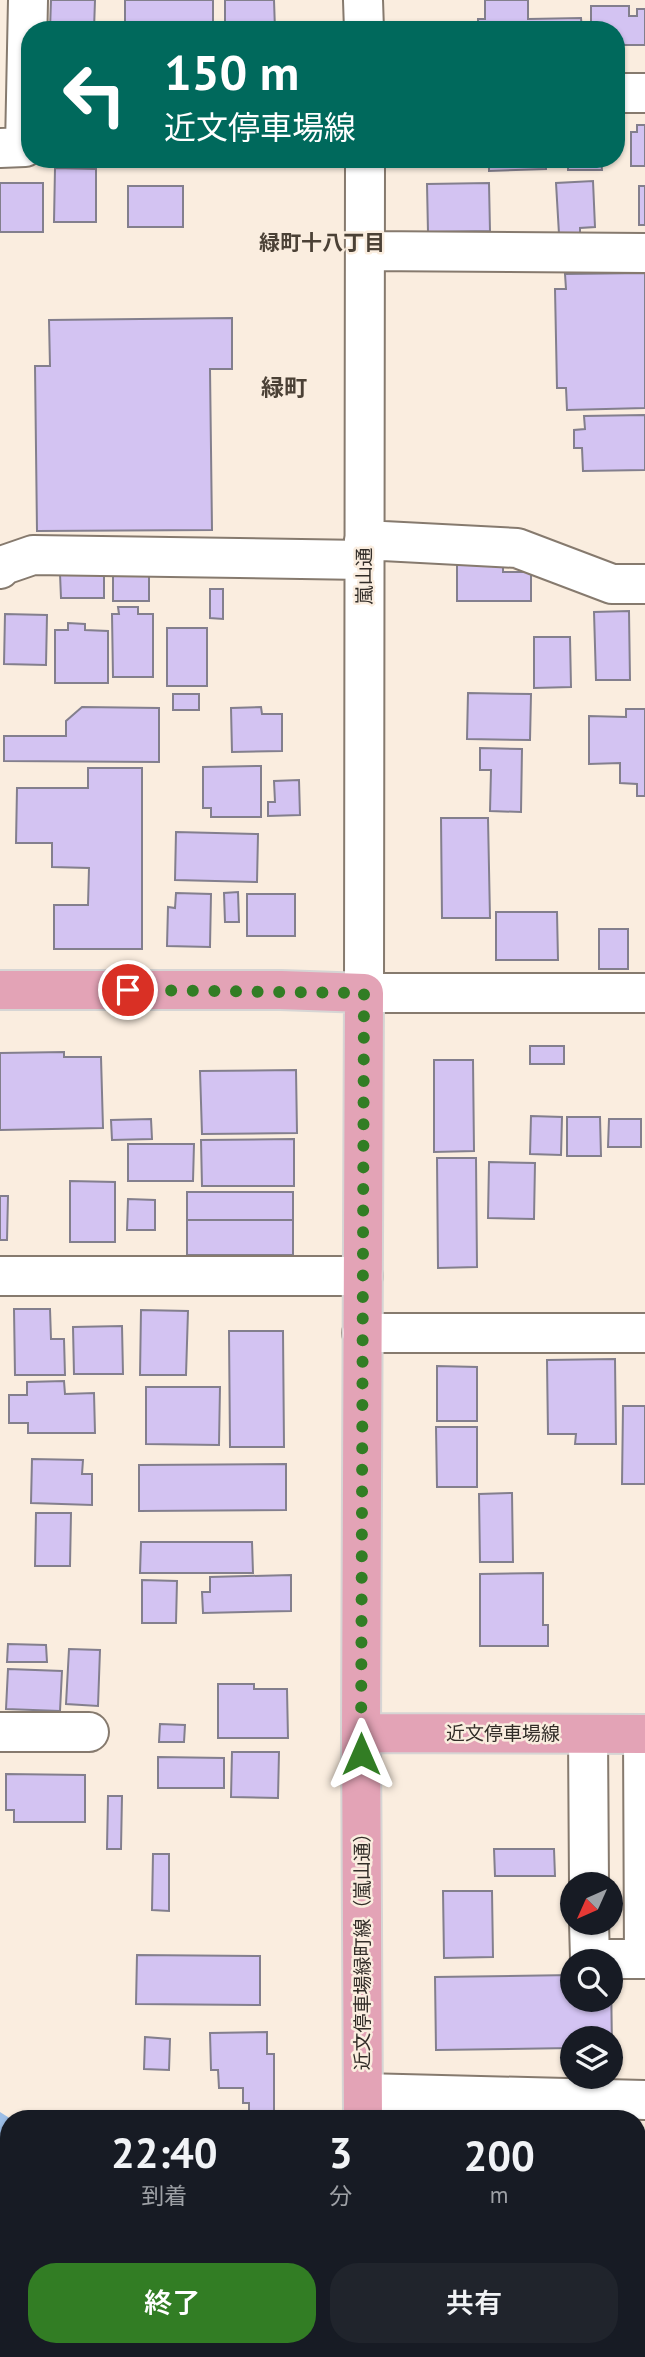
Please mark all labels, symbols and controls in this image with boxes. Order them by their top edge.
text: 150 m [164,40,299,104]
icon: left [49,49,140,140]
text: 近文停車場線 [164,106,356,148]
district label: 緑町十八丁目 [259,229,385,256]
district label: 緑町 [261,373,307,402]
street label: 嵐山通 [352,547,376,605]
pin [98,960,158,1020]
icon: arrive [109,971,147,1009]
position arrow [324,1717,398,1791]
street label: 近文停車場線 [446,1721,560,1745]
street label: 近文停車場緑町線（嵐山通） [350,1823,374,2071]
north arrow [560,1872,623,1936]
map controls [560,1872,623,2089]
button: search [560,1949,623,2012]
button: layers [560,2026,623,2089]
text: 22:40 [111,2125,218,2180]
text: 3 [329,2125,352,2180]
text: 200 [463,2128,535,2183]
text: m [490,2180,509,2209]
text: 到着 [141,2181,187,2210]
text: 分 [329,2181,352,2210]
button: 終了 [28,2263,316,2343]
button: 共有 [330,2263,618,2343]

